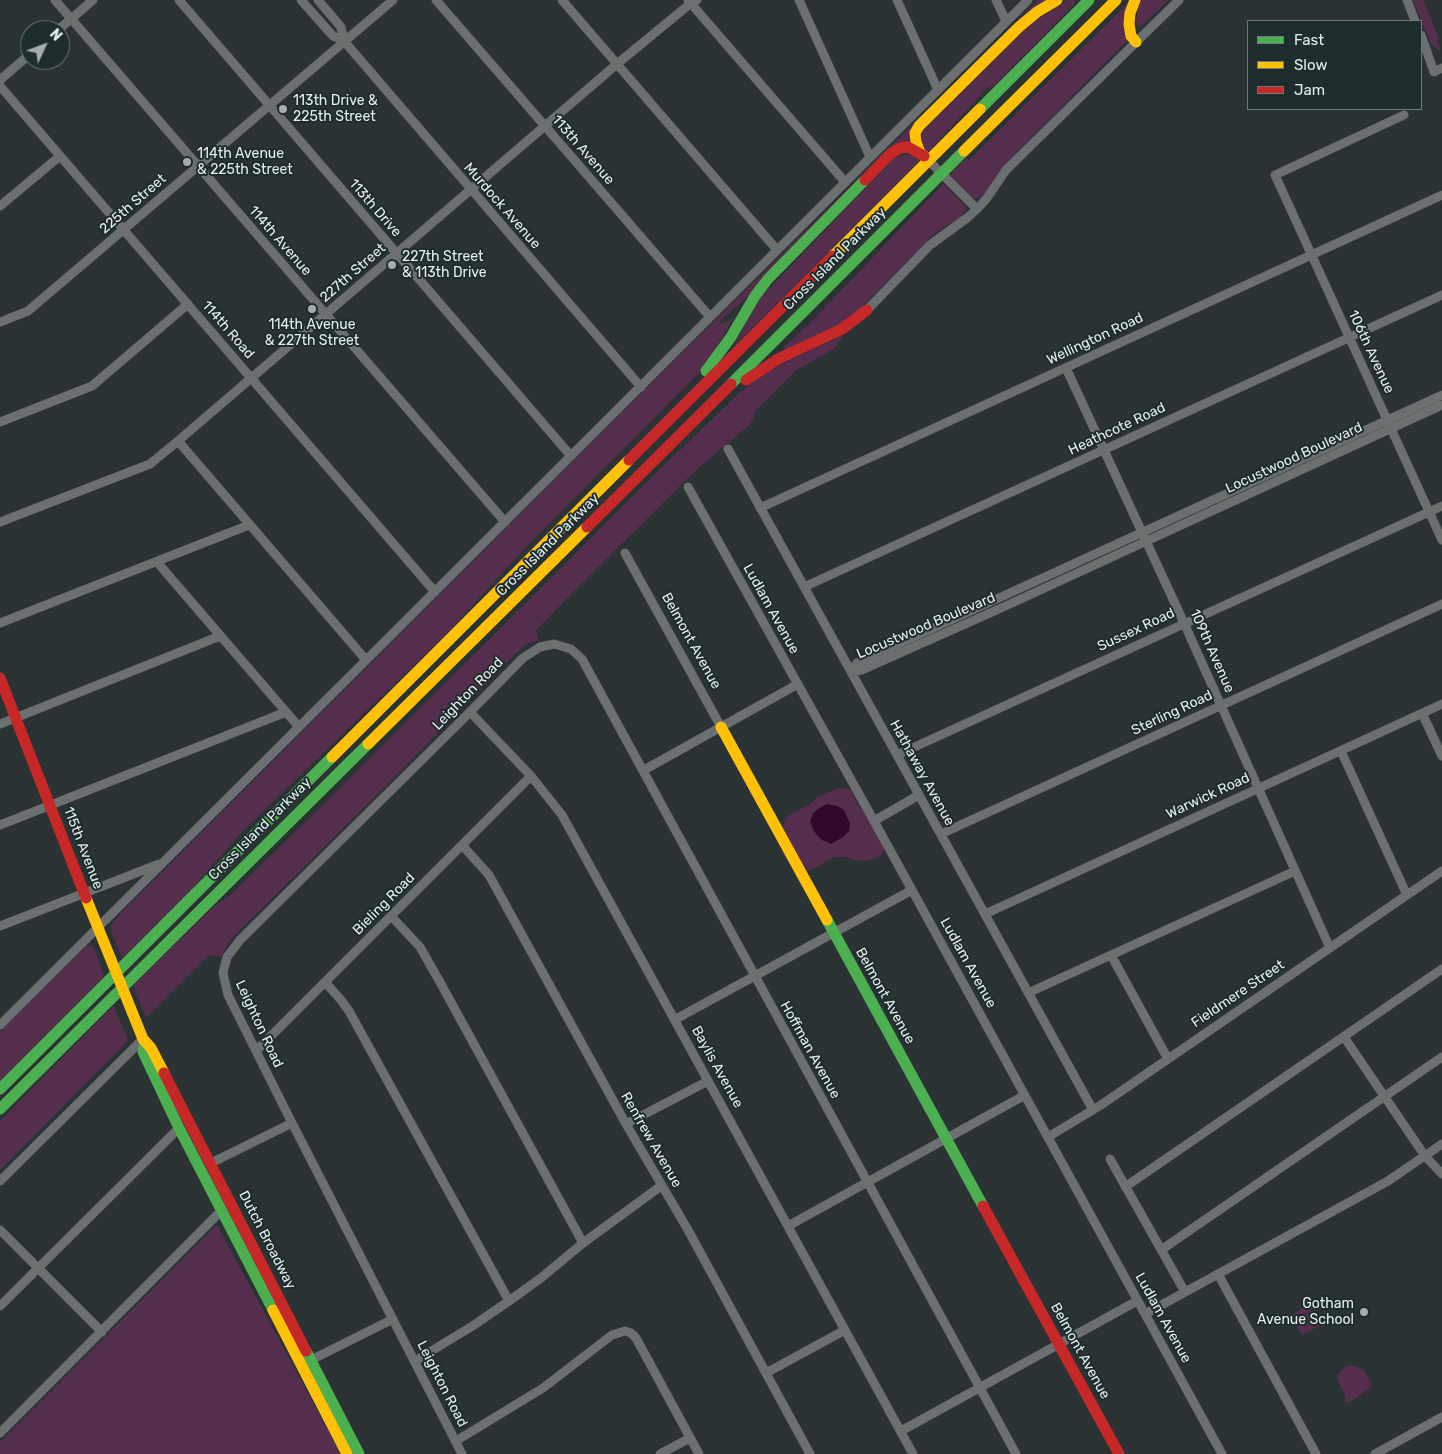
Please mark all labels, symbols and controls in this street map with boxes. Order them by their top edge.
north arrow [20,20,70,70]
legend [1247,20,1422,110]
text: N [46,26,65,45]
text: Fast [1294,31,1324,49]
text: Slow [1294,56,1327,74]
text: Jam [1294,81,1325,99]
place label: 113th Drive & 225th Street [293,93,378,125]
marker: 113th Drive & 225th Street [277,103,289,115]
street label: 113th Avenue [548,112,618,188]
place label: 114th Avenue & 225th Street [197,146,293,178]
marker: 114th Avenue & 225th Street [181,156,193,168]
street label: Murdock Avenue [460,160,544,252]
street label: 225th Street [96,171,170,237]
street label: 113th Drive [345,176,405,240]
street label: 114th Avenue [245,203,315,279]
street label: Cross Island Parkway [780,204,890,314]
street label: 227th Street [317,240,389,306]
place label: 227th Street & 113th Drive [402,249,487,282]
marker: 227th Street & 113th Drive [386,259,398,271]
street label: 114th Road [198,298,258,362]
marker: 114th Avenue & 227th Street [306,303,318,315]
street label: 106th Avenue [1344,308,1398,396]
street label: Wellington Road [1044,309,1146,369]
place label: 114th Avenue & 227th Street [265,317,359,350]
street label: Heathcote Road [1066,399,1168,459]
street label: Locustwood Boulevard [1223,419,1365,497]
street label: Cross Island Parkway [493,490,603,600]
street label: Ludlam Avenue [739,561,803,657]
street label: Locustwood Boulevard [854,589,998,663]
street label: Belmont Avenue [658,590,724,692]
street label: Sussex Road [1095,605,1177,655]
street label: 109th Avenue [1186,607,1238,695]
street label: Leighton Road [429,654,507,734]
street label: Sterling Road [1129,687,1215,739]
street label: Hathaway Avenue [886,717,958,829]
street label: Warwick Road [1164,769,1252,823]
street label: Cross Island Parkway [205,774,315,884]
street label: 115th Avenue [60,804,106,892]
street label: Bieling Road [349,869,419,939]
street label: Ludlam Avenue [936,915,1000,1011]
street label: Belmont Avenue [852,945,918,1047]
street label: Fieldmere Street [1188,957,1288,1031]
street label: Leighton Road [231,978,287,1070]
street label: Hoffman Avenue [776,998,844,1102]
street label: Baylis Avenue [688,1023,746,1111]
street label: Renfrew Avenue [617,1089,685,1191]
street label: Dutch Broadway [235,1188,299,1292]
street label: Ludlam Avenue [1131,1270,1195,1366]
place label: Gotham Avenue School [1257,1296,1354,1328]
street label: Belmont Avenue [1047,1300,1113,1402]
marker: Gotham Avenue School [1358,1306,1370,1318]
street label: Leighton Road [413,1338,471,1430]

